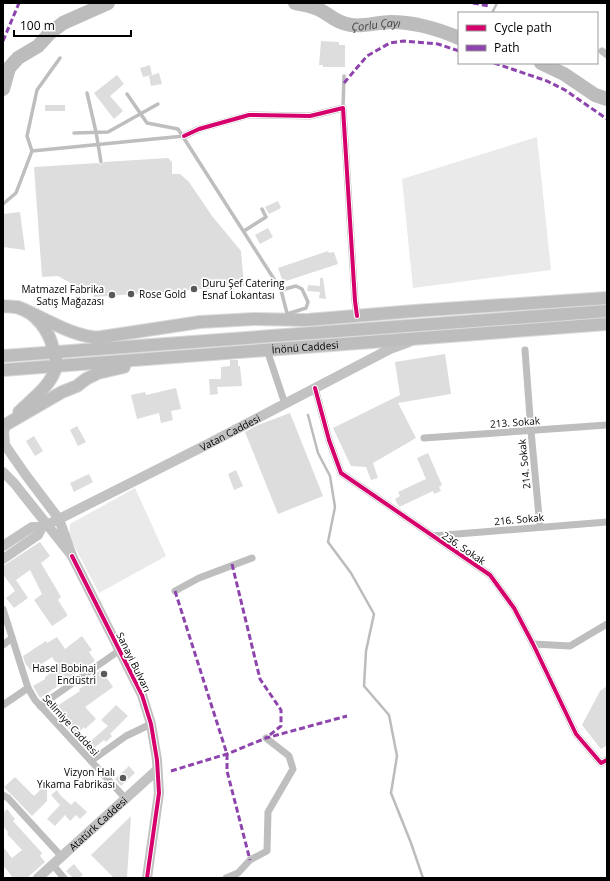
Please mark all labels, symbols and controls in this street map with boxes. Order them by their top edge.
scale bar [14,12,131,38]
legend [458,12,598,64]
water label: Çorlu Çayı [351,14,401,33]
text: 100 m [20,17,55,34]
text: Cycle path [494,19,552,36]
text: Path [494,39,520,56]
place label: Duru Şef Catering Esnaf Lokantası [202,276,285,302]
place label: Matmazel Fabrika Satış Mağazası [21,282,104,308]
marker: Duru Şef Catering Esnaf Lokantası [189,284,199,294]
place label: Rose Gold [139,287,186,301]
marker: Rose Gold [126,289,136,299]
marker: Matmazel Fabrika Satış Mağazası [107,290,117,300]
street label: İnönü Caddesi [271,337,339,357]
street label: Vatan Caddesi [197,411,263,454]
street label: 213. Sokak [490,413,541,431]
street label: 214. Sokak [514,438,534,490]
street label: 216. Sokak [494,510,545,528]
street label: 236. Sokak [439,528,489,568]
street label: Sanayi Bulvarı [113,630,155,694]
place label: Hasel Bobinaj Endüstri [32,661,96,687]
marker: Hasel Bobinaj Endüstri [99,669,109,679]
street label: Selimiye Caddesi [40,691,102,759]
place label: Vizyon Halı Yıkama Fabrikası [37,765,115,791]
marker: Vizyon Halı Yıkama Fabrikası [118,773,128,783]
street label: Atatürk Caddesi [66,793,130,854]

